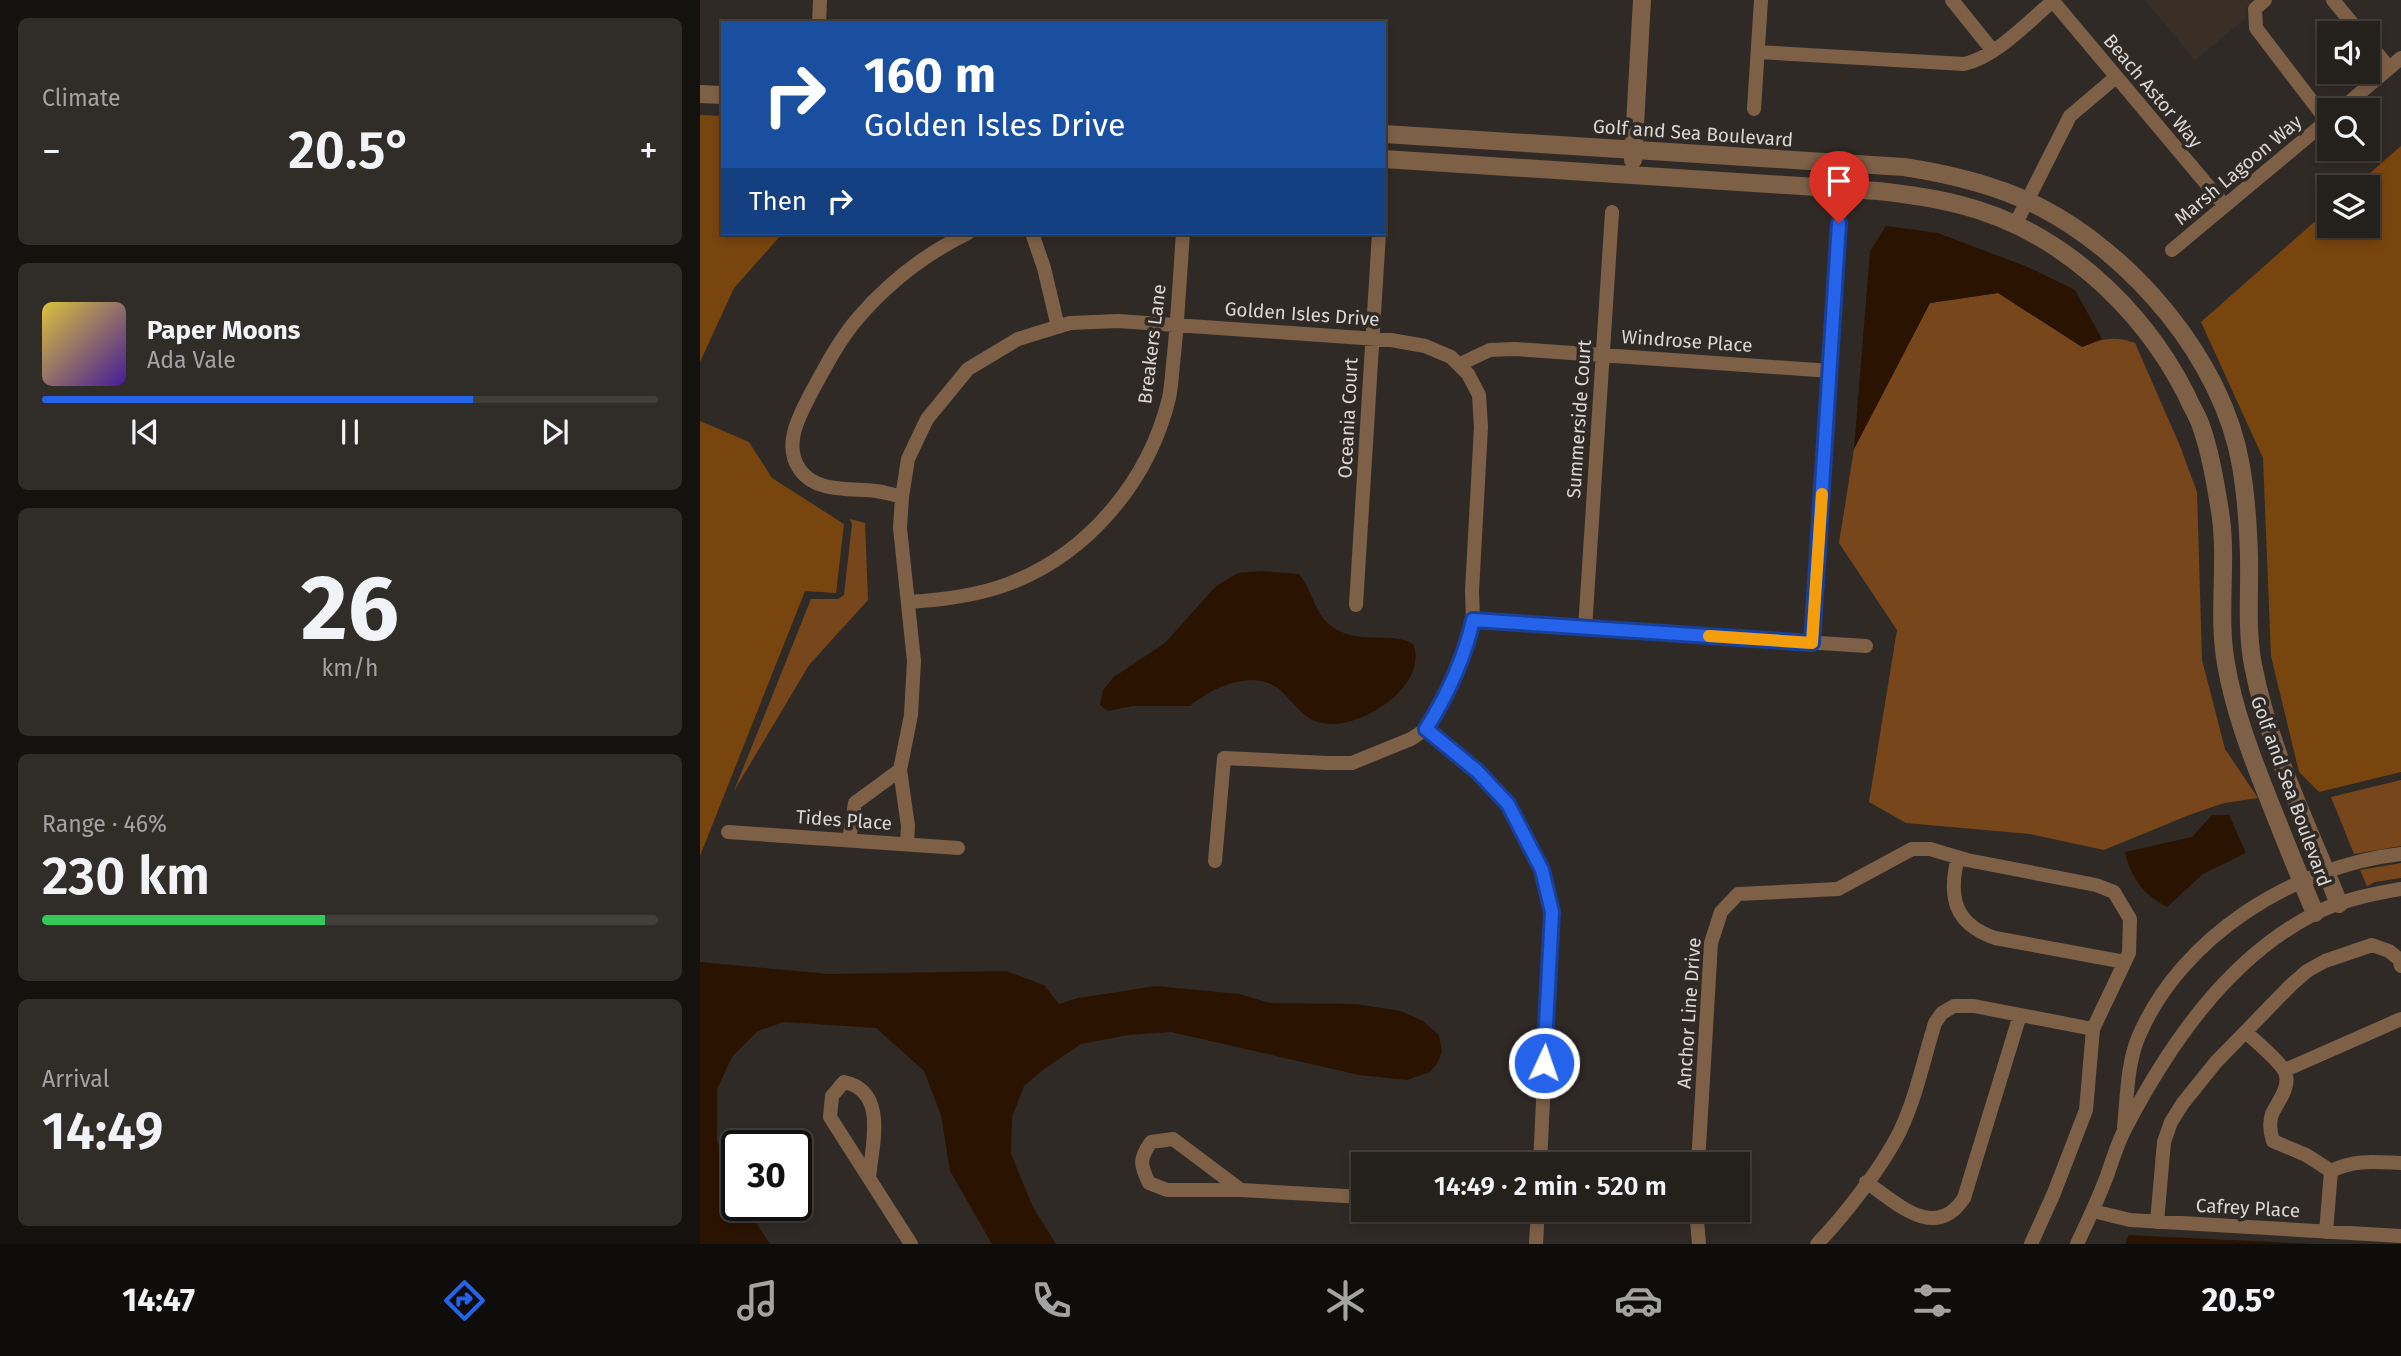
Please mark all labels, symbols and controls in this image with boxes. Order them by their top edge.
map controls [2317,21,2380,238]
button: sound [2317,21,2380,84]
street label: Beach Astor Way [2099,29,2208,153]
text: 160 m [864,46,996,105]
icon: right [749,49,840,140]
text: Climate [42,84,121,112]
button: search [2317,98,2380,161]
text: Golden Isles Drive [864,106,1125,144]
street label: Marsh Lagoon Way [2170,110,2307,230]
street label: Golf and Sea Boulevard [1592,115,1794,151]
text: 20.5° [288,119,412,182]
text: − [42,128,61,174]
text: + [639,128,658,174]
pin [1809,151,1869,223]
icon: arrive [1820,162,1858,200]
button: layers [2317,175,2380,238]
icon: right [821,182,859,220]
text: Then [749,186,807,217]
street label: Breakers Lane [1133,283,1171,405]
street label: Golden Isles Drive [1224,297,1380,331]
text: Paper Moons [147,315,300,346]
street label: Windrose Place [1621,325,1753,357]
street label: Summerside Court [1562,339,1596,499]
text: Ada Vale [147,346,236,374]
street label: Oceania Court [1333,357,1363,479]
icon: previous [126,413,164,451]
icon: pause [331,413,369,451]
icon: next [536,413,574,451]
text: 26 [301,554,399,663]
text: km/h [322,654,378,682]
street label: Golf and Sea Boulevard [2246,693,2336,889]
street label: Tides Place [795,805,893,835]
text: Range · 46% [42,810,167,838]
text: 230 km [42,845,210,908]
street label: Anchor Line Drive [1672,937,1706,1089]
position arrow [1507,1026,1581,1100]
text: Arrival [42,1065,109,1093]
text: 14:49 [42,1100,164,1163]
speed limit sign: 30 [721,1130,812,1221]
text: 14:49 · 2 min · 520 m [1434,1171,1667,1202]
street label: Cafrey Place [2195,1194,2301,1222]
icon: directions [440,1276,489,1325]
icon: music [733,1276,782,1325]
icon: phone [1027,1276,1076,1325]
icon: climate [1321,1276,1370,1325]
icon: car [1614,1276,1663,1325]
icon: filters [1908,1276,1957,1325]
text: 14:47 [122,1281,195,1319]
text: 20.5° [2202,1281,2279,1319]

